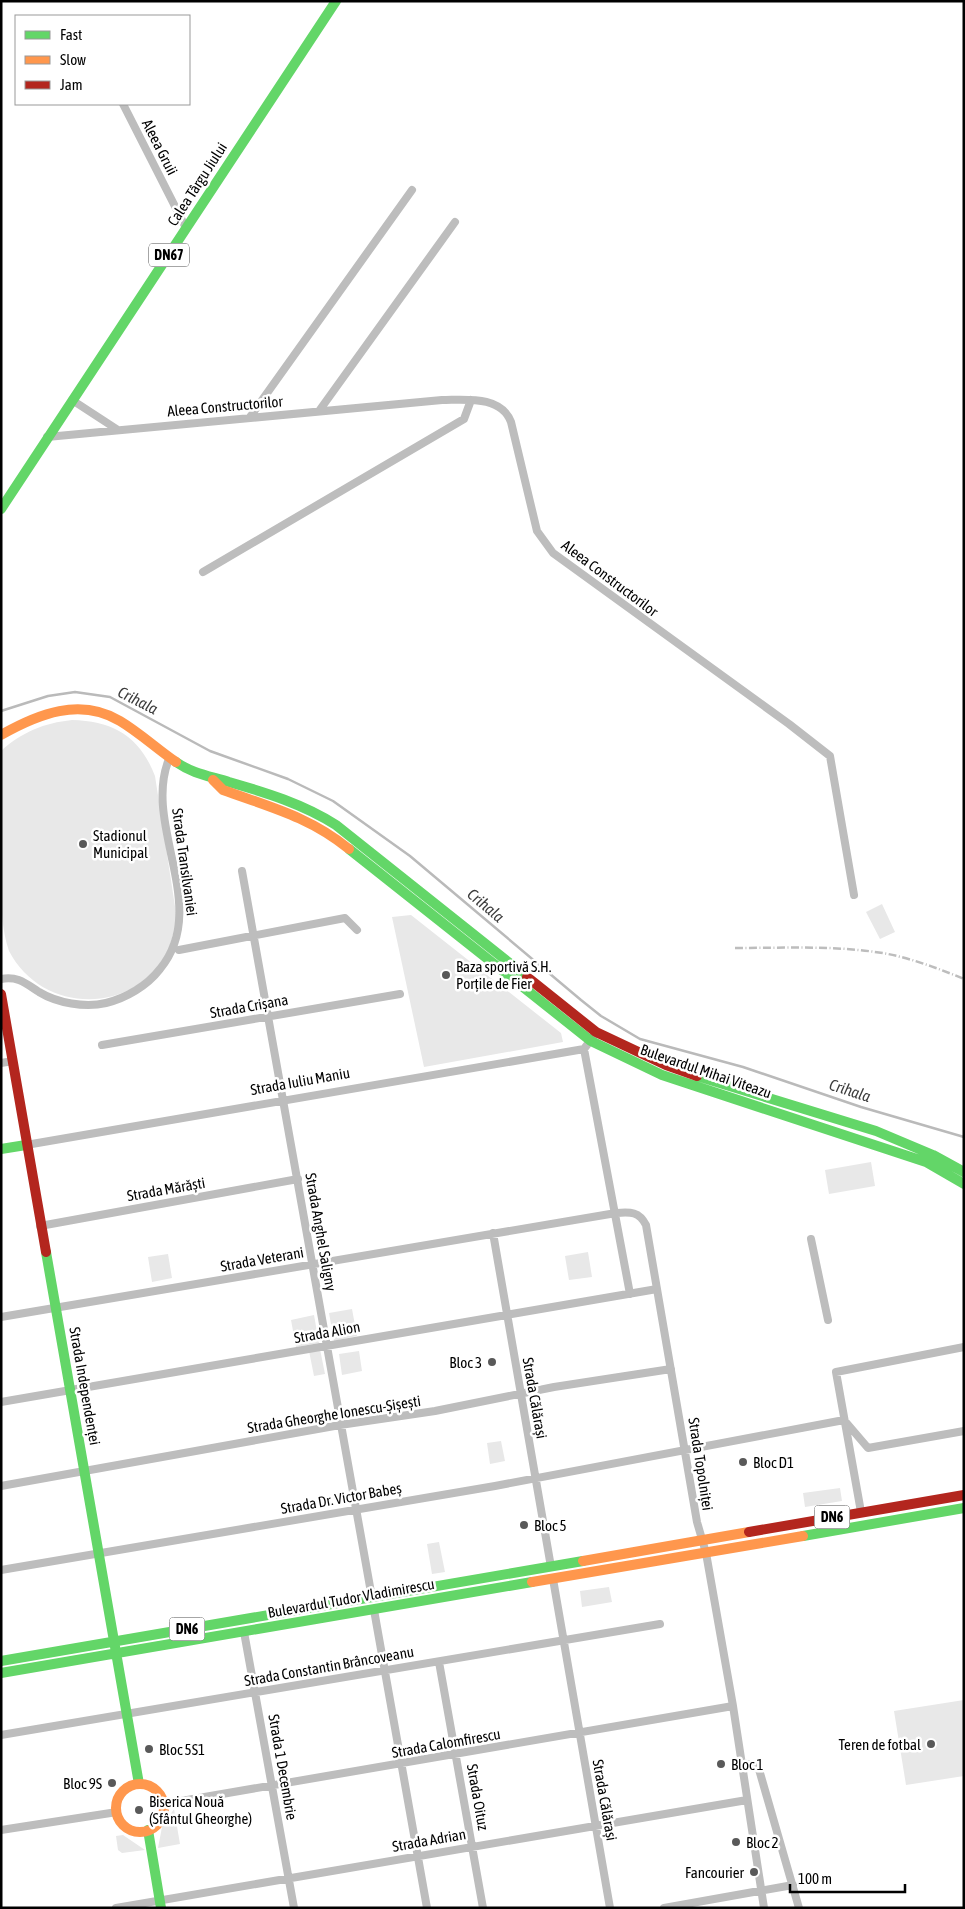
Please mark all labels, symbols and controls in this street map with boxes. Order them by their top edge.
legend [15,15,190,105]
text: Fast [60,26,82,43]
text: Slow [60,51,86,68]
text: Jam [60,76,83,93]
street label: Aleea Gruii [139,116,181,178]
street label: Calea Târgu Jiului [164,139,230,229]
road number: DN67 [149,244,189,266]
street label: Aleea Constructorilor [166,392,284,420]
street label: Aleea Constructorilor [559,536,662,620]
water label: Crihala [115,682,161,718]
street label: Strada Transilvaniei [169,807,201,917]
place label: Stadionul Municipal [93,827,148,861]
marker: Stadionul Municipal [77,838,89,850]
water label: Crihala [464,885,508,926]
place label: Baza sportivă S.H. Porțile de Fier [456,958,552,992]
marker: Baza sportivă S.H. Porțile de Fier [440,969,452,981]
street label: Strada Crișana [209,991,289,1021]
street label: Bulevardul Mihai Viteazu [638,1041,774,1101]
street label: Strada Iuliu Maniu [249,1064,351,1098]
water label: Crihala [827,1075,873,1105]
street label: Strada Anghel Saligny [302,1172,340,1292]
street label: Strada Mărăști [126,1174,206,1204]
street label: Strada Veterani [219,1243,305,1275]
street label: Strada Alion [293,1318,361,1346]
street label: Strada Independenței [66,1326,104,1446]
place label: Bloc 3 [449,1354,482,1371]
marker: Bloc 3 [486,1356,498,1368]
street label: Strada Călărași [519,1356,551,1440]
street label: Strada Gheorghe Ionescu-Șișești [246,1392,422,1436]
street label: Strada Topolniței [685,1416,717,1512]
place label: Bloc D1 [753,1454,794,1471]
marker: Bloc D1 [737,1456,749,1468]
street label: Strada Dr. Victor Babeș [279,1479,403,1517]
road number: DN6 [814,1505,850,1528]
place label: Bloc 5 [534,1517,567,1534]
marker: Bloc 5 [518,1519,530,1531]
street label: Bulevardul Tudor Vladimirescu [266,1575,436,1621]
road number: DN6 [170,1618,204,1640]
street label: Strada Constantin Brâncoveanu [243,1643,415,1689]
street label: Strada 1 Decembrie [265,1713,301,1821]
street label: Strada Calomfirescu [390,1725,502,1761]
place label: Teren de fotbal [838,1736,921,1753]
marker: Teren de fotbal [925,1738,937,1750]
place label: Bloc 5S1 [159,1741,205,1758]
marker: Bloc 5S1 [143,1743,155,1755]
place label: Bloc 1 [731,1756,764,1773]
street label: Strada Călărași [589,1758,621,1842]
marker: Bloc 1 [715,1758,727,1770]
street label: Strada Oituz [464,1763,492,1832]
place label: Bloc 9S [63,1775,102,1792]
marker: Bloc 9S [106,1777,118,1789]
place label: Biserica Nouă (Sfântul Gheorghe) [149,1793,252,1827]
marker: Biserica Nouă (Sfântul Gheorghe) [133,1804,145,1816]
street label: Strada Adrian [391,1825,467,1855]
place label: Bloc 2 [746,1834,779,1851]
marker: Bloc 2 [730,1836,742,1848]
scale bar [790,1862,905,1894]
place label: Fancourier [685,1864,745,1881]
marker: Fancourier [748,1866,760,1878]
text: 100 m [798,1870,832,1887]

